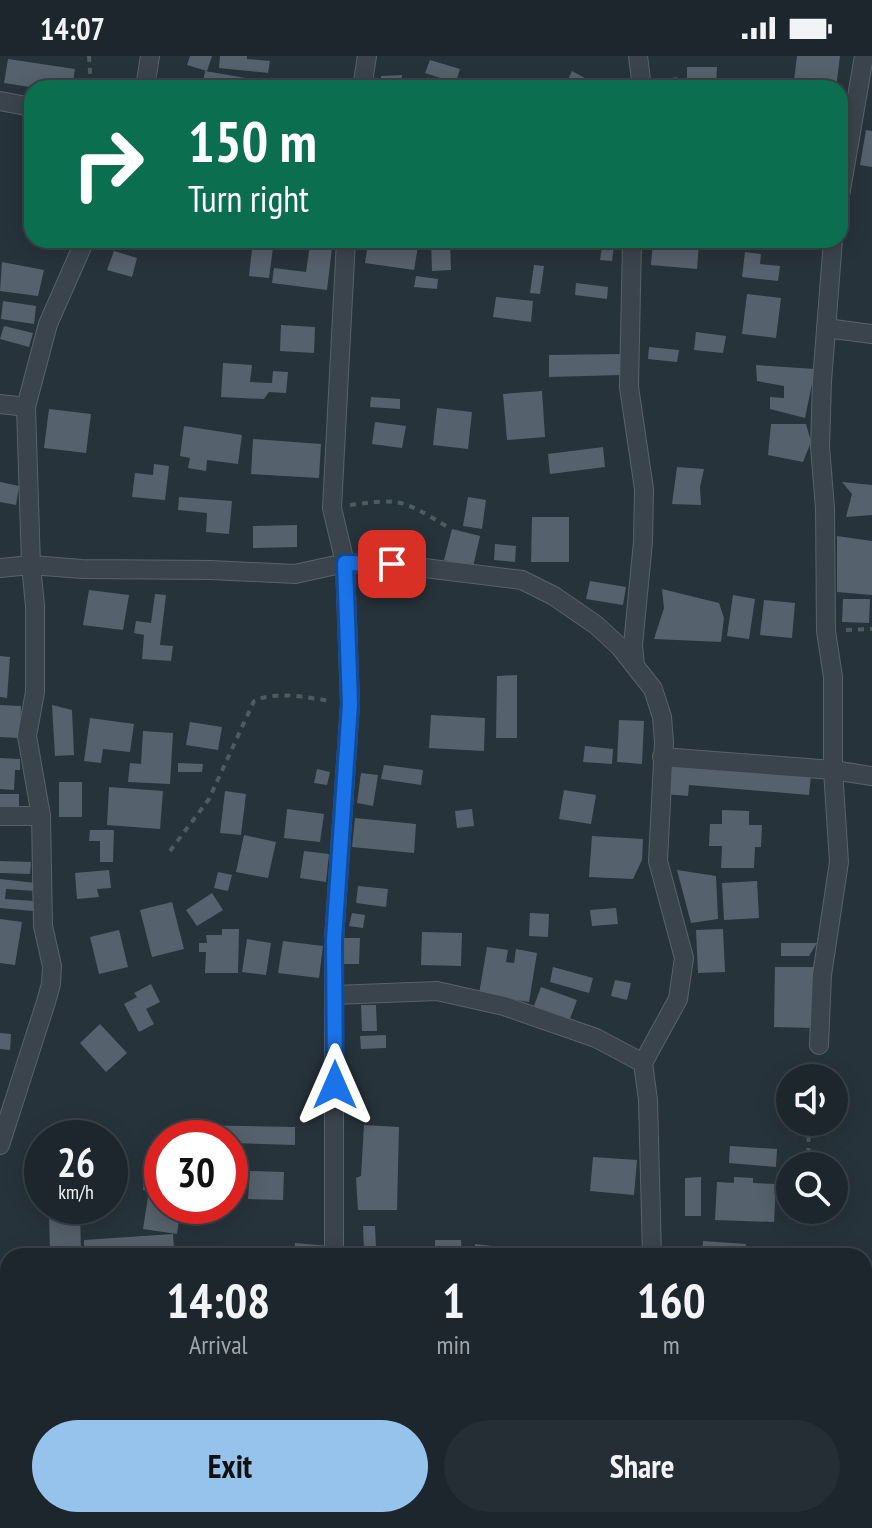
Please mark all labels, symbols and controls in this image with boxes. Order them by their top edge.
text: 14:07 [40,9,105,48]
text: 150 m [188,105,317,177]
icon: right [56,112,160,216]
text: Turn right [188,175,309,222]
pin [358,530,426,598]
icon: arrive [370,542,414,586]
position arrow [293,1043,377,1127]
map controls [776,1064,848,1224]
button: sound [776,1064,848,1136]
speed limit sign: 30 [144,1120,248,1224]
text: 26 [57,1136,95,1188]
button: search [776,1152,848,1224]
text: km/h [58,1179,94,1205]
text: 14:08 [166,1269,270,1331]
text: 1 [442,1269,465,1331]
text: 160 [637,1269,706,1331]
text: Arrival [189,1328,248,1361]
text: min [436,1328,470,1361]
text: m [663,1328,680,1361]
button: Exit [32,1420,428,1512]
button: Share [444,1420,840,1512]

